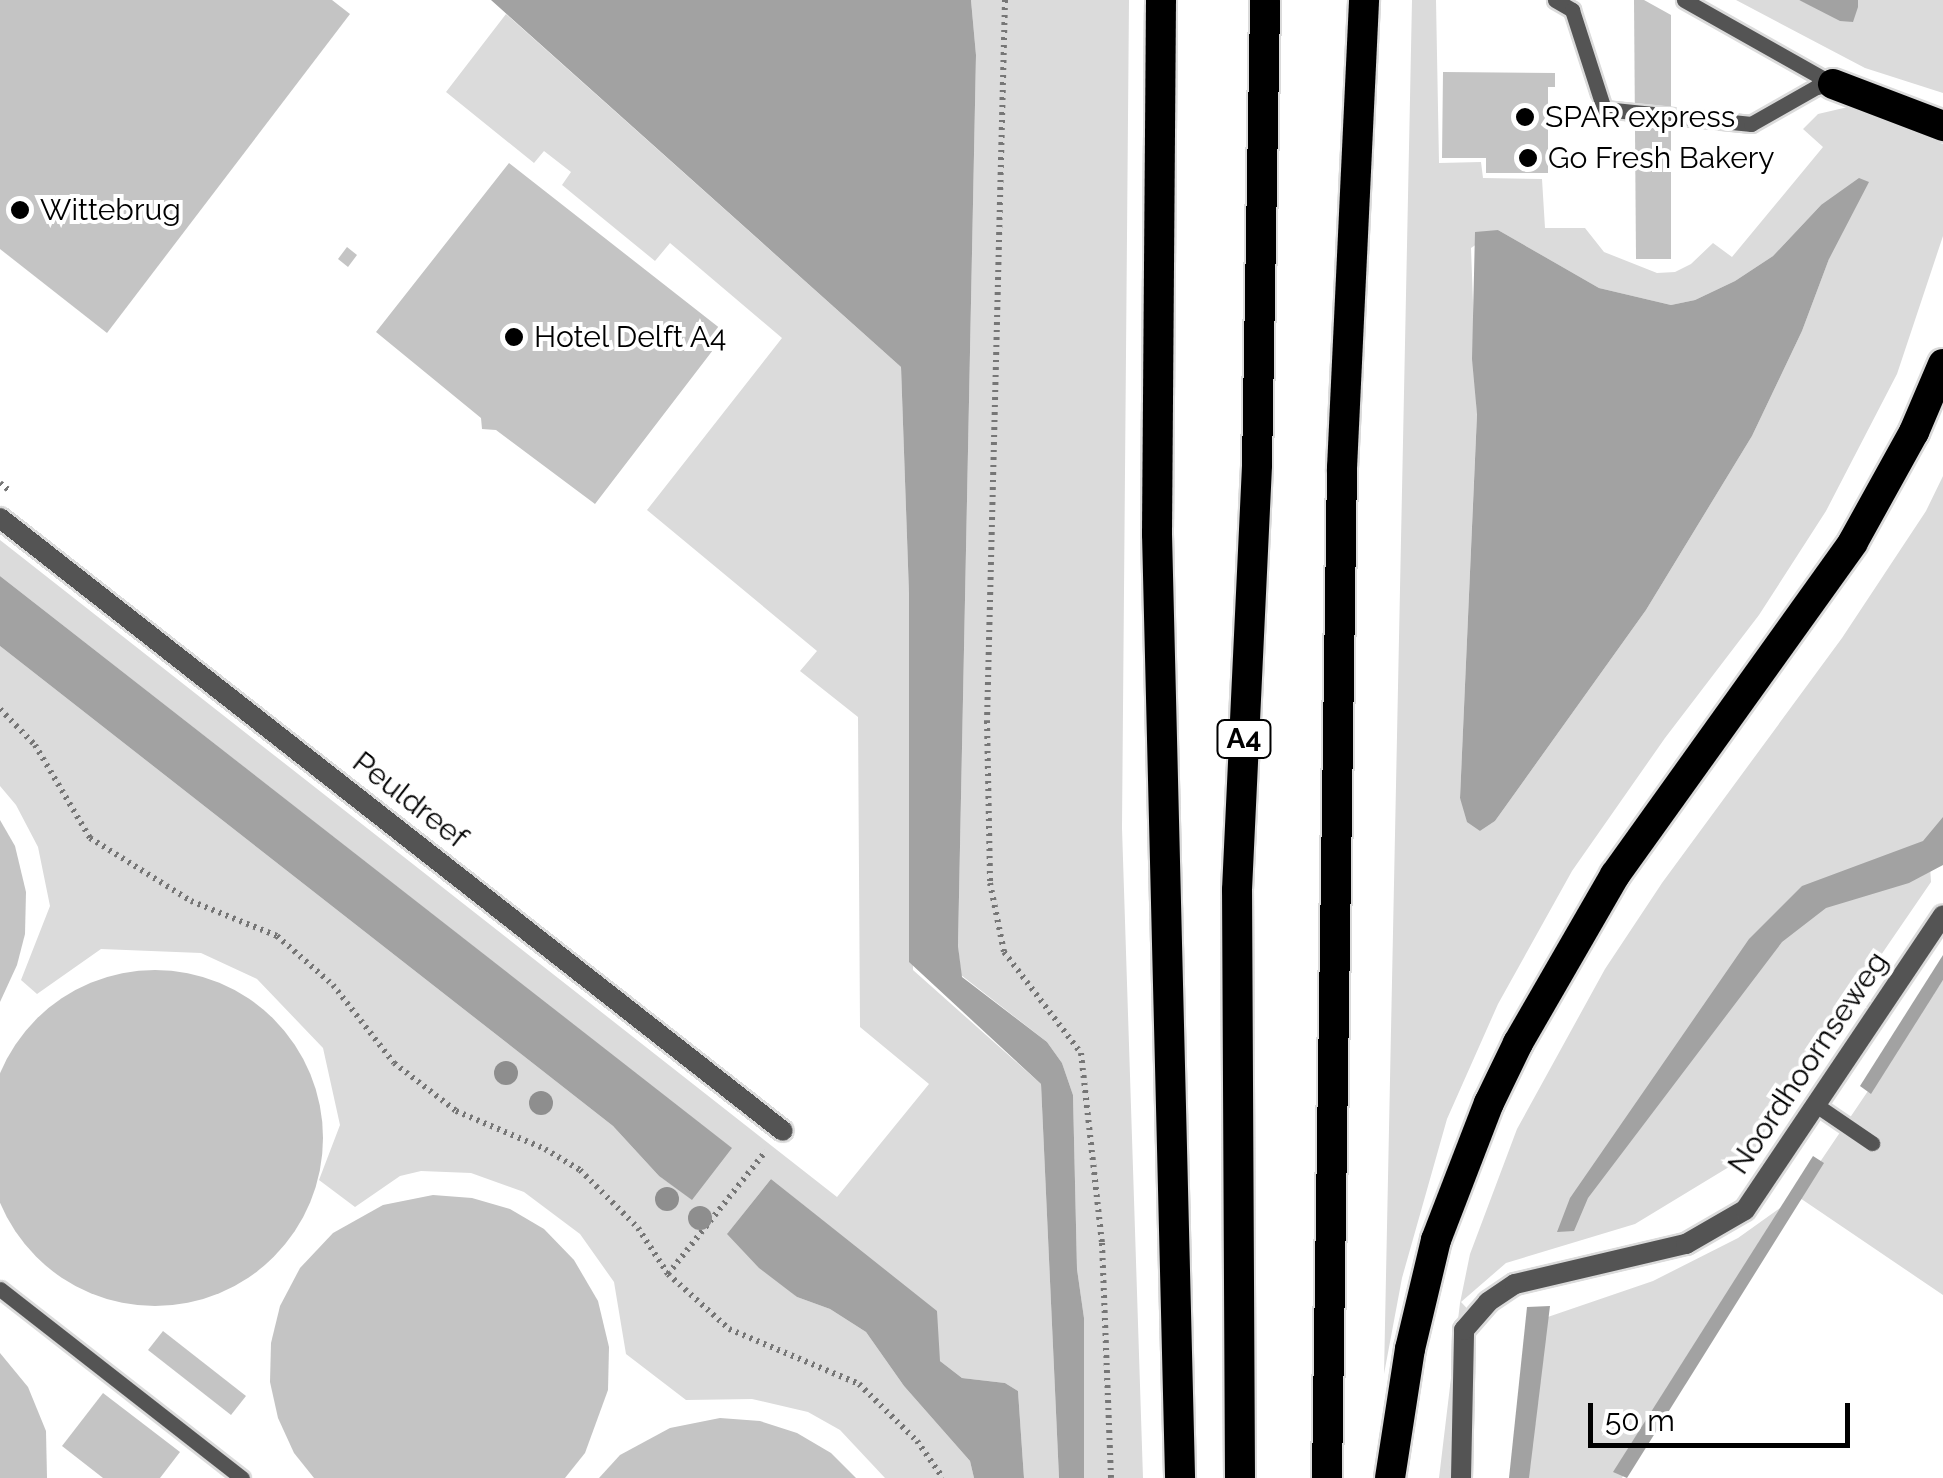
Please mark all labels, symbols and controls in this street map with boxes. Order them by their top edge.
place label: SPAR express [1545,99,1735,135]
marker: SPAR express [1514,106,1536,128]
place label: Go Fresh Bakery [1548,140,1775,176]
marker: Go Fresh Bakery [1517,147,1539,169]
place label: Wittebrug [40,192,181,228]
marker: Wittebrug [9,199,31,221]
place label: Hotel Delft A4 [534,319,728,355]
marker: Hotel Delft A4 [503,326,525,348]
road number: A4 [1214,716,1274,762]
street label: Peuldreef [345,744,475,856]
street label: Noordhoornseweg [1720,945,1896,1181]
scale bar [1593,1383,1856,1445]
text: 50 m [1605,1403,1675,1438]

